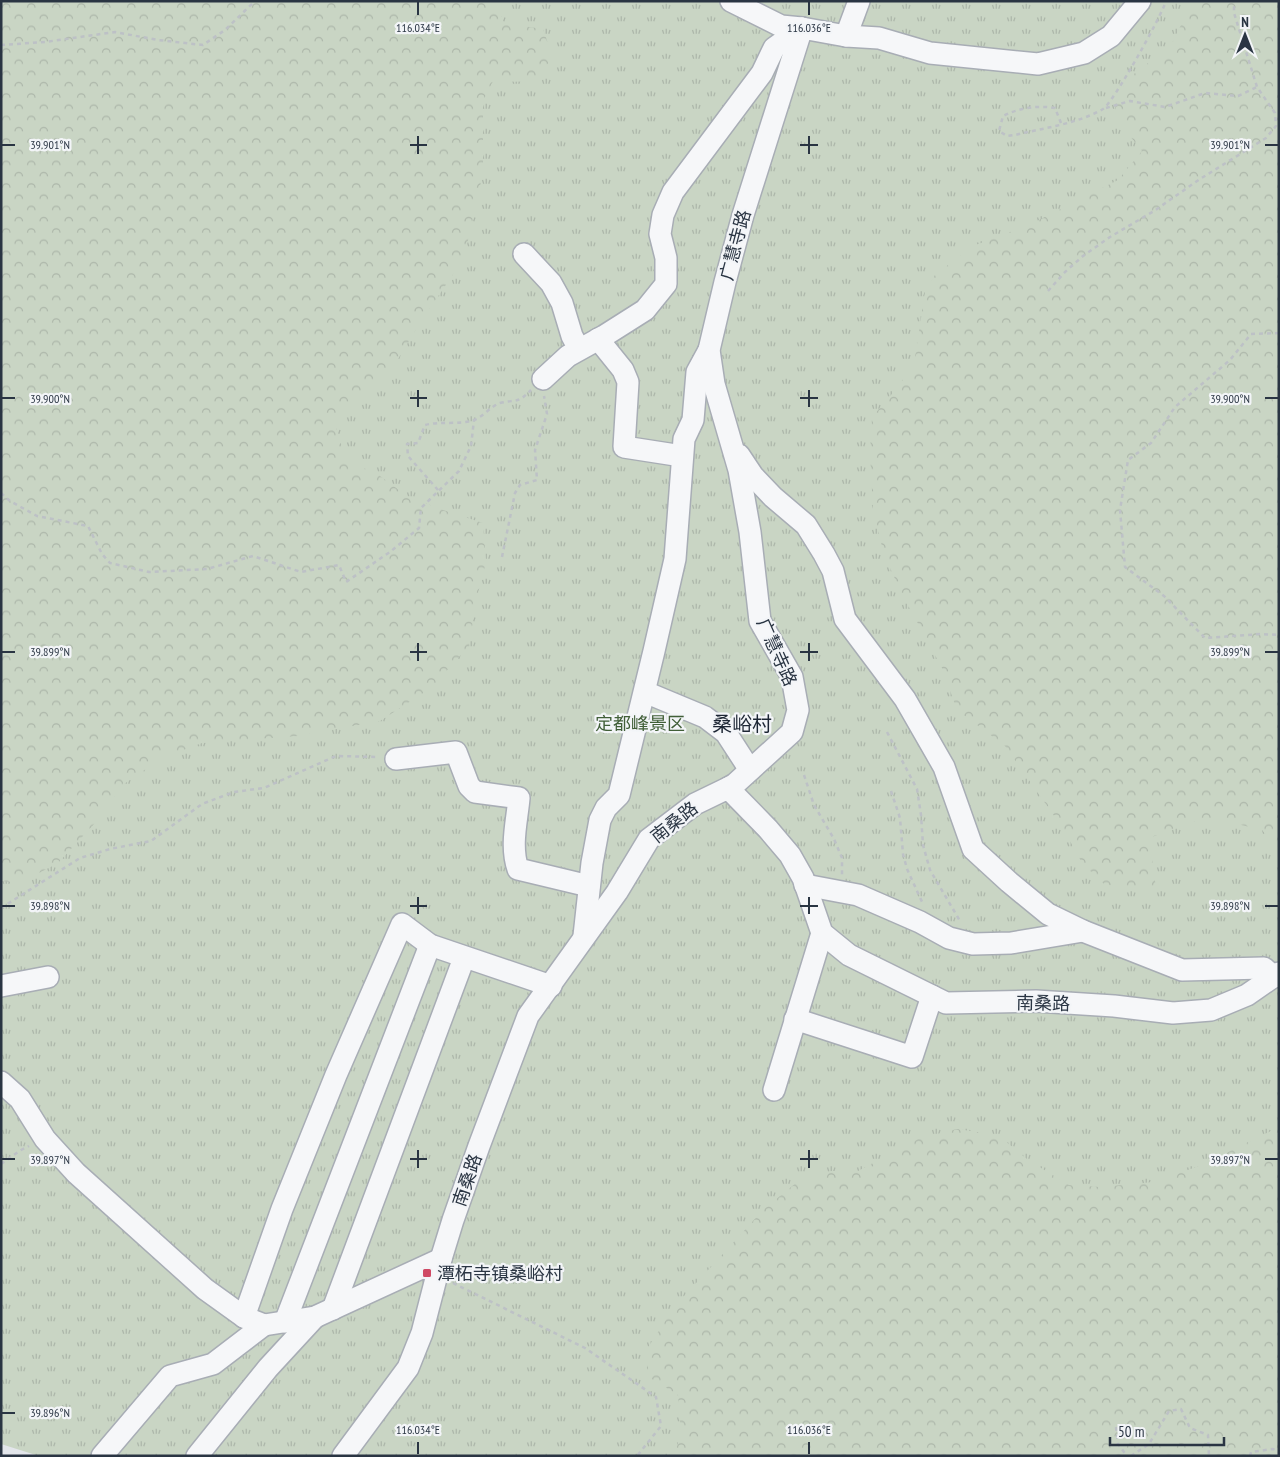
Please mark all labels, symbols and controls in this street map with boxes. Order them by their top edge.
north arrow [1220,10,1270,60]
text: N [1241,13,1249,31]
text: 116.034°E [396,20,440,35]
text: 116.036°E [787,20,831,35]
text: 39.901°N [30,137,70,152]
text: 39.901°N [1210,137,1250,152]
street label: 广慧寺路 [715,207,755,283]
text: 39.900°N [30,391,70,406]
text: 39.900°N [1210,391,1250,406]
street label: 广慧寺路 [752,614,802,690]
text: 39.899°N [30,644,70,659]
text: 39.899°N [1210,644,1250,659]
district label: 桑峪村 [712,711,772,737]
park label: 定都峰景区 [595,712,685,735]
street label: 南桑路 [646,796,702,848]
text: 39.898°N [30,898,70,913]
text: 39.898°N [1210,898,1250,913]
street label: 南桑路 [1016,991,1070,1015]
street label: 南桑路 [447,1151,487,1209]
text: 39.897°N [30,1152,70,1167]
text: 39.897°N [1210,1152,1250,1167]
place label: 潭柘寺镇桑峪村 [437,1262,563,1285]
marker: 潭柘寺镇桑峪村 [421,1267,433,1279]
text: 39.896°N [30,1405,70,1420]
scale bar [1110,1414,1224,1446]
text: 116.034°E [396,1422,440,1437]
text: 116.036°E [787,1422,831,1437]
text: 50 m [1118,1422,1144,1441]

